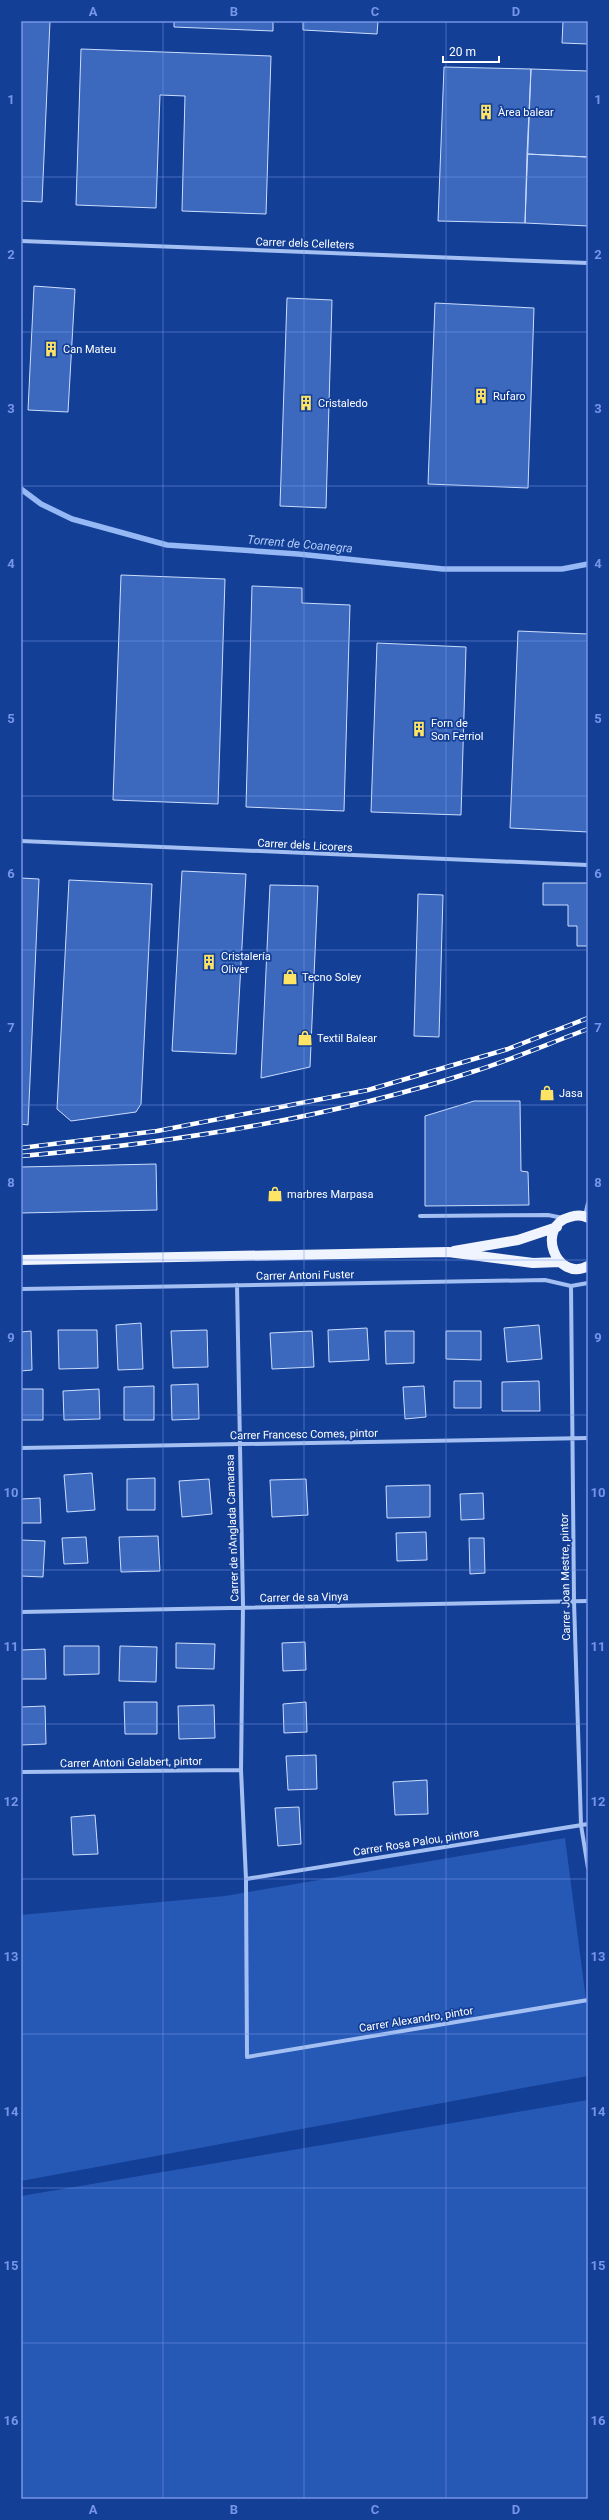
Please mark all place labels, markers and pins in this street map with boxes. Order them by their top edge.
building icon: Àrea balear [477,103,495,121]
place label: Àrea balear [498,106,554,119]
building icon: Can Mateu [42,340,60,358]
place label: Can Mateu [63,343,116,356]
building icon: Rufaro [472,387,490,405]
place label: Rufaro [493,390,526,403]
building icon: Cristaledo [297,394,315,412]
place label: Cristaledo [318,397,368,410]
place label: Forn de Son Ferriol [431,717,484,743]
building icon: Forn de Son Ferriol [410,720,428,738]
place label: Cristalería Oliver [221,950,271,976]
building icon: Cristalería Oliver [200,953,218,971]
shop icon: Tecno Soley [281,968,299,986]
place label: Tecno Soley [302,971,362,984]
shop icon: Textil Balear [296,1029,314,1047]
place label: Textil Balear [317,1032,377,1045]
shop icon: Jasa [538,1084,556,1102]
place label: Jasa [559,1087,583,1100]
shop icon: marbres Marpasa [266,1185,284,1203]
place label: marbres Marpasa [287,1188,374,1201]

